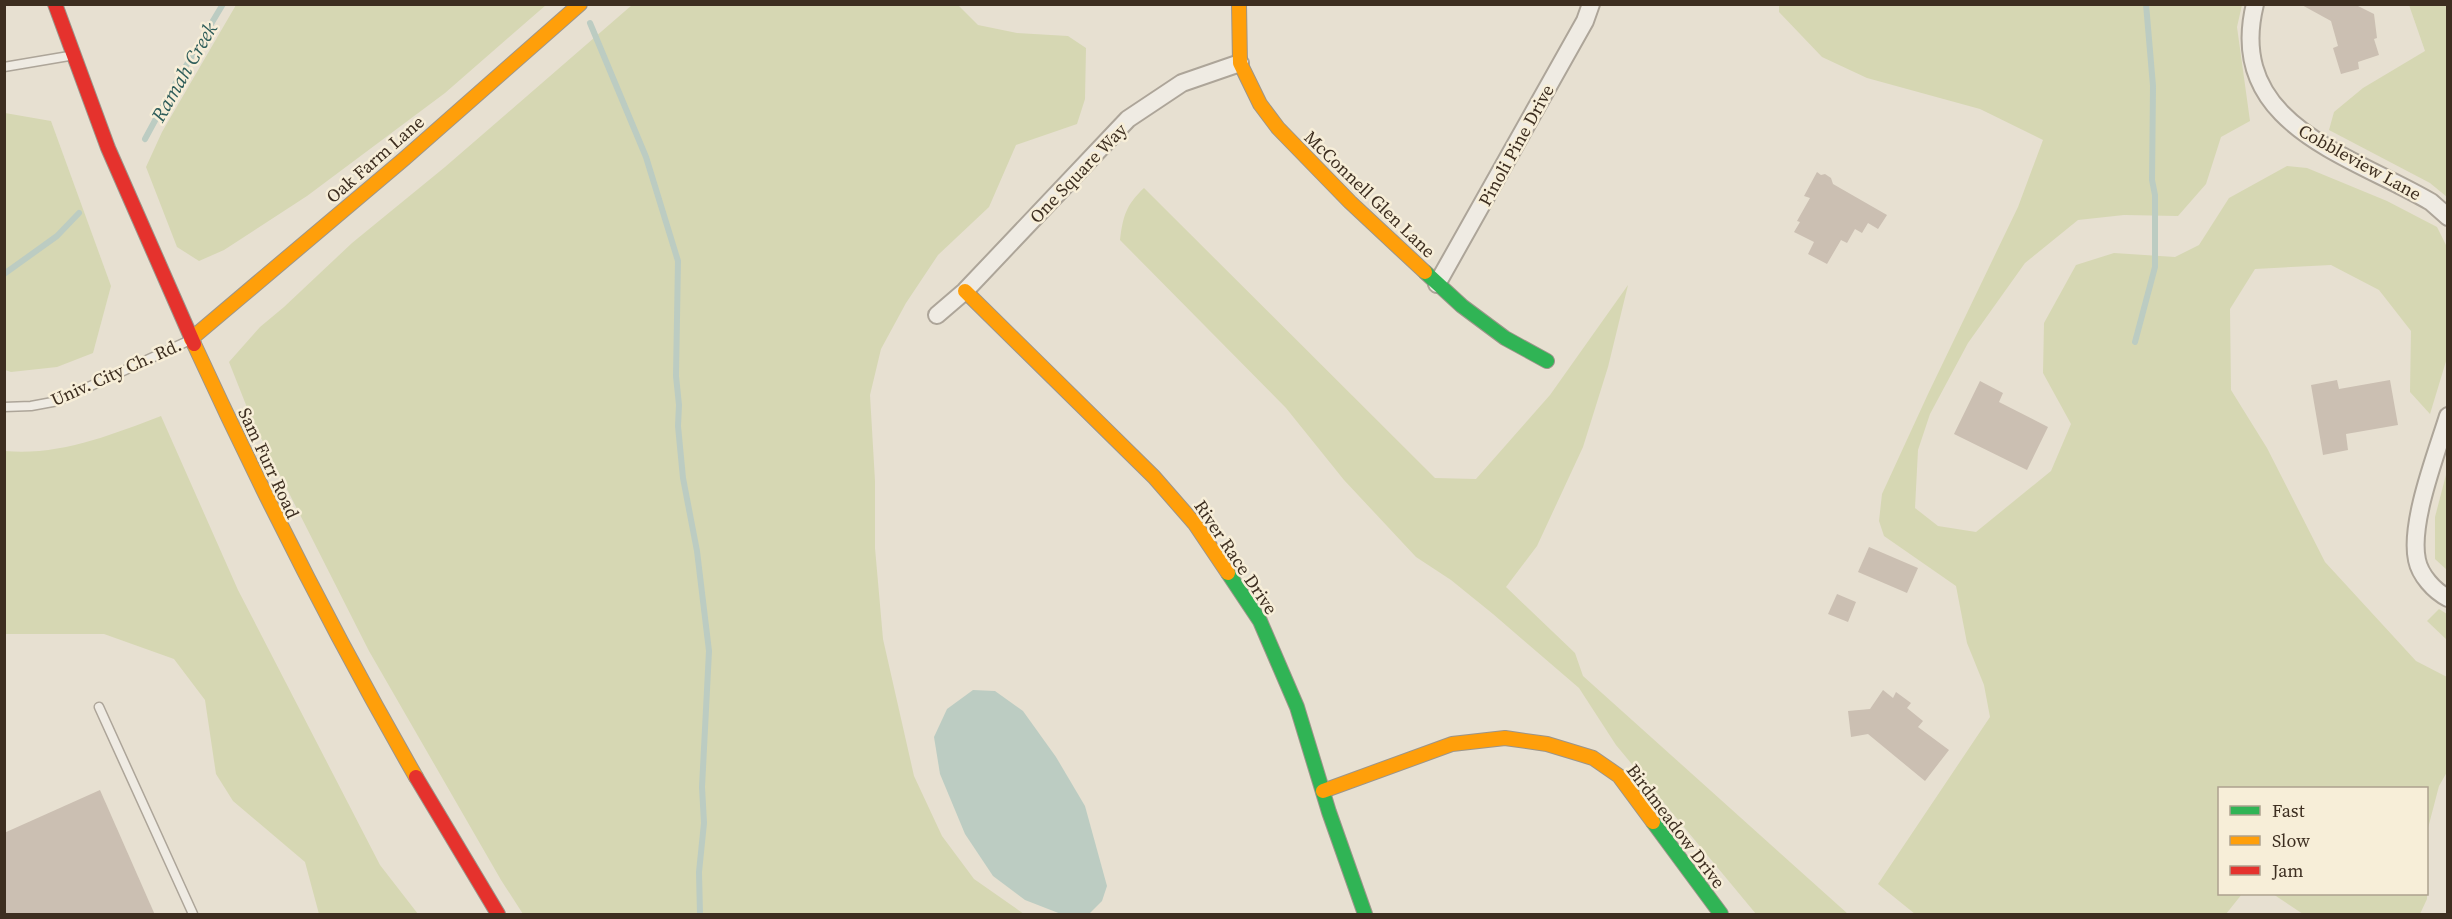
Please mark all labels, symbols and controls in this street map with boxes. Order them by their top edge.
water label: Ramah Creek [144,17,224,128]
street label: Pinoli Pine Drive [1472,80,1560,210]
street label: Oak Farm Lane [321,109,429,209]
street label: One Square Way [1024,117,1133,229]
street label: Cobbleview Lane [2294,118,2426,206]
street label: McConnell Glen Lane [1299,125,1441,263]
street label: Univ. City Ch. Rd. [47,332,185,412]
street label: Sam Furr Road [232,404,306,522]
street label: River Race Drive [1188,495,1284,619]
street label: Birdmeadow Drive [1621,759,1731,893]
legend [2218,787,2428,895]
text: Fast [2272,798,2305,823]
text: Slow [2272,828,2310,853]
text: Jam [2271,858,2304,883]

